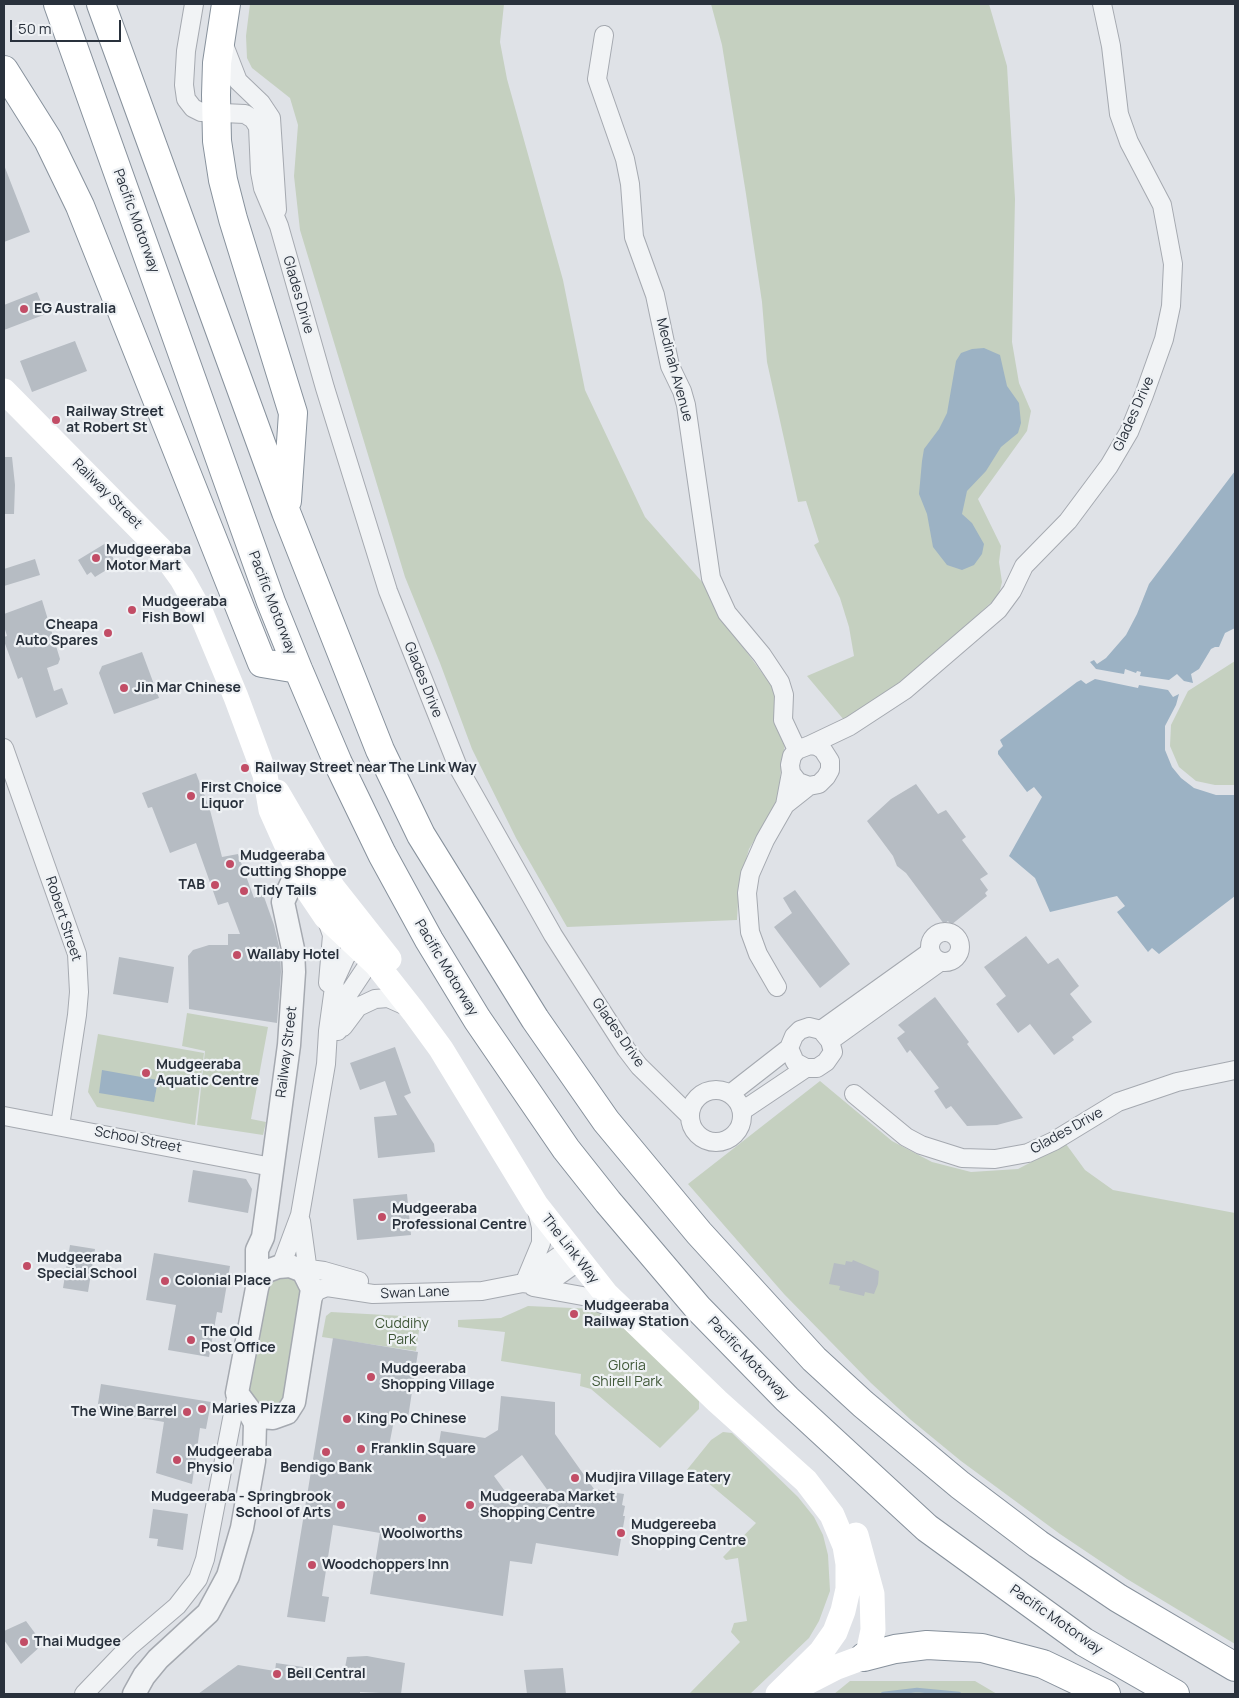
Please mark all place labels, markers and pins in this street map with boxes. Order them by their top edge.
place label: EG Australia [34,301,116,317]
marker: EG Australia [18,303,30,315]
place label: Railway Street at Robert St [66,404,164,437]
marker: Railway Street at Robert St [50,414,62,426]
place label: Mudgeeraba Motor Mart [106,542,191,574]
marker: Mudgeeraba Motor Mart [90,552,102,564]
place label: Mudgeeraba Fish Bowl [142,594,227,626]
marker: Mudgeeraba Fish Bowl [126,604,138,616]
place label: Cheapa Auto Spares [15,617,98,650]
marker: Cheapa Auto Spares [102,627,114,639]
place label: Jin Mar Chinese [134,680,241,696]
marker: Jin Mar Chinese [118,682,130,694]
place label: Railway Street near The Link Way [255,760,477,776]
marker: Railway Street near The Link Way [239,762,251,774]
place label: First Choice Liquor [201,780,282,812]
marker: First Choice Liquor [185,790,197,802]
place label: Mudgeeraba Cutting Shoppe [240,848,347,880]
marker: Mudgeeraba Cutting Shoppe [224,858,236,870]
place label: TAB [179,877,205,893]
marker: TAB [209,879,221,891]
place label: Tidy Tails [254,883,317,899]
marker: Tidy Tails [238,885,250,897]
place label: Wallaby Hotel [247,947,340,963]
marker: Wallaby Hotel [231,949,243,961]
place label: Mudgeeraba Aquatic Centre [156,1057,259,1090]
marker: Mudgeeraba Aquatic Centre [140,1067,152,1079]
place label: Mudgeeraba Professional Centre [392,1201,527,1234]
marker: Mudgeeraba Professional Centre [376,1211,388,1223]
place label: Mudgeeraba Special School [37,1250,137,1282]
marker: Mudgeeraba Special School [21,1260,33,1272]
place label: Colonial Place [175,1273,271,1289]
marker: Colonial Place [159,1275,171,1287]
place label: Mudgeeraba Railway Station [584,1298,689,1330]
marker: Mudgeeraba Railway Station [568,1308,580,1320]
place label: The Old Post Office [201,1324,276,1356]
marker: The Old Post Office [185,1334,197,1346]
place label: Mudgeeraba Shopping Village [381,1361,495,1394]
marker: Mudgeeraba Shopping Village [365,1371,377,1383]
place label: Maries Pizza [212,1401,296,1417]
marker: Maries Pizza [196,1403,208,1415]
place label: The Wine Barrel [71,1404,177,1420]
marker: The Wine Barrel [181,1406,193,1418]
place label: King Po Chinese [357,1411,467,1427]
marker: King Po Chinese [341,1413,353,1425]
place label: Franklin Square [371,1441,476,1457]
marker: Franklin Square [355,1443,367,1455]
place label: Mudgeeraba Physio [187,1444,272,1476]
marker: Bendigo Bank [320,1446,332,1458]
marker: Mudgeeraba Physio [171,1454,183,1466]
place label: Bendigo Bank [280,1460,372,1476]
place label: Mudjira Village Eatery [585,1470,731,1486]
marker: Mudjira Village Eatery [569,1472,581,1484]
place label: Mudgeeraba - Springbrook School of Arts [151,1489,331,1521]
place label: Mudgeeraba Market Shopping Centre [480,1489,615,1521]
marker: Mudgeeraba - Springbrook School of Arts [335,1499,347,1511]
marker: Mudgeeraba Market Shopping Centre [464,1499,476,1511]
marker: Woolworths [416,1512,428,1524]
place label: Mudgereeba Shopping Centre [631,1517,746,1550]
place label: Woolworths [381,1526,463,1542]
marker: Mudgereeba Shopping Centre [615,1527,627,1539]
place label: Woodchoppers Inn [322,1557,449,1573]
marker: Woodchoppers Inn [306,1559,318,1571]
place label: Thai Mudgee [34,1634,121,1650]
marker: Thai Mudgee [18,1636,30,1648]
place label: Bell Central [287,1666,366,1682]
marker: Bell Central [271,1668,283,1680]

